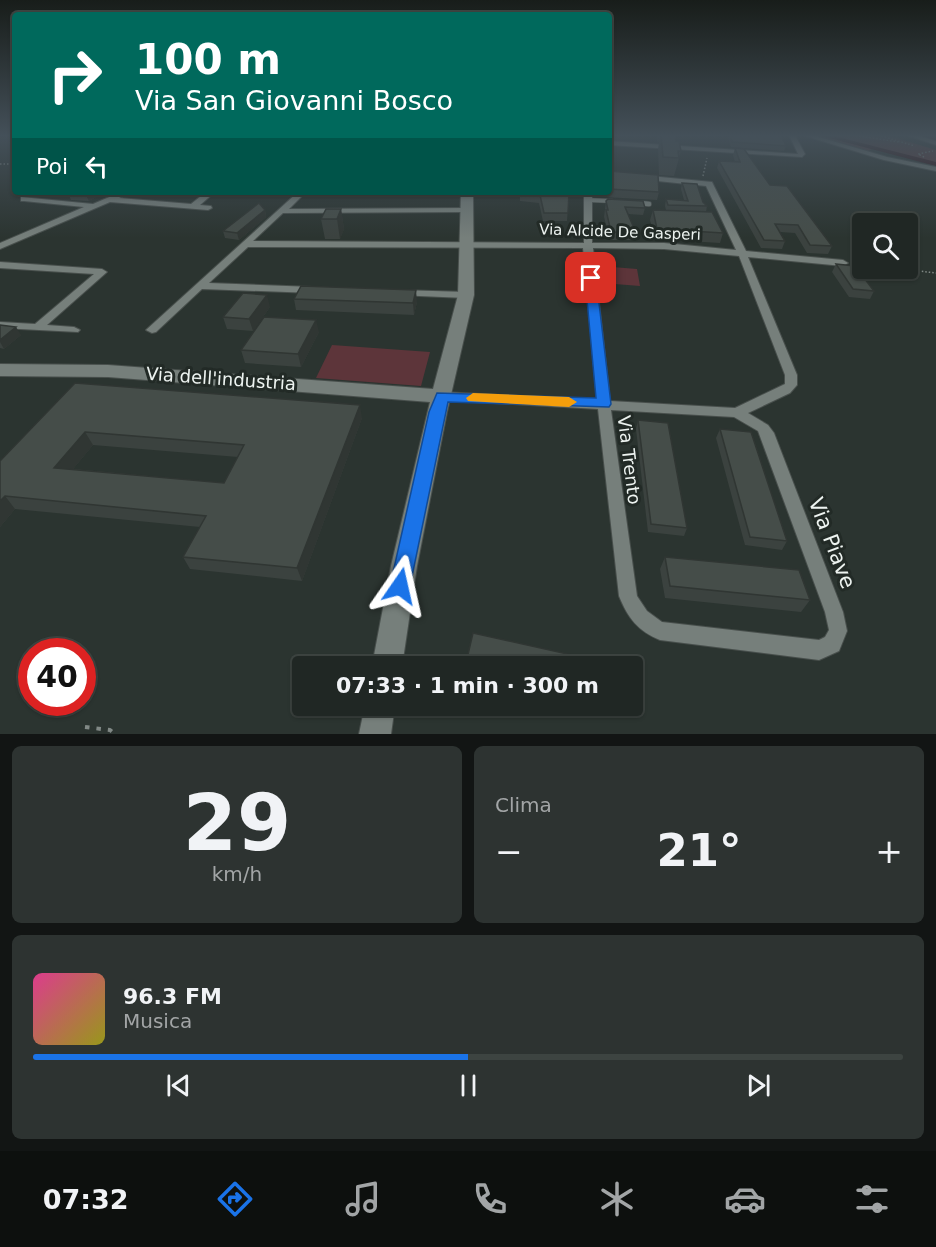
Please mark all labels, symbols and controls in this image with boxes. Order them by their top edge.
text: 100 m [135,35,281,84]
icon: right [36,36,114,114]
text: Via San Giovanni Bosco [135,85,453,116]
icon: left [80,150,113,183]
text: Poi [36,154,68,179]
map controls [852,213,918,279]
button: search [852,213,918,279]
street label: Via Alcide De Gasperi [539,220,701,244]
pin [565,252,616,303]
icon: arrive [574,261,607,294]
street label: Via dell'industria [145,363,297,394]
street label: Via Trento [614,414,645,506]
street label: Via Piave [804,494,860,592]
position arrow [368,554,432,618]
speed limit sign: 40 [18,638,96,716]
text: 07:33 · 1 min · 300 m [336,673,599,698]
text: 29 [183,778,291,868]
text: Clima [495,793,552,817]
text: 21° [656,824,742,877]
text: − [495,832,523,871]
text: + [875,832,903,871]
text: km/h [212,862,262,886]
text: 96.3 FM [123,984,222,1009]
text: Musica [123,1009,192,1033]
icon: previous [162,1069,195,1102]
icon: pause [452,1069,485,1102]
icon: next [742,1069,775,1102]
icon: directions [214,1178,256,1220]
icon: music [342,1178,384,1220]
icon: phone [469,1178,511,1220]
icon: climate [596,1178,638,1220]
icon: car [724,1178,766,1220]
icon: filters [851,1178,893,1220]
text: 07:32 [43,1184,129,1215]

